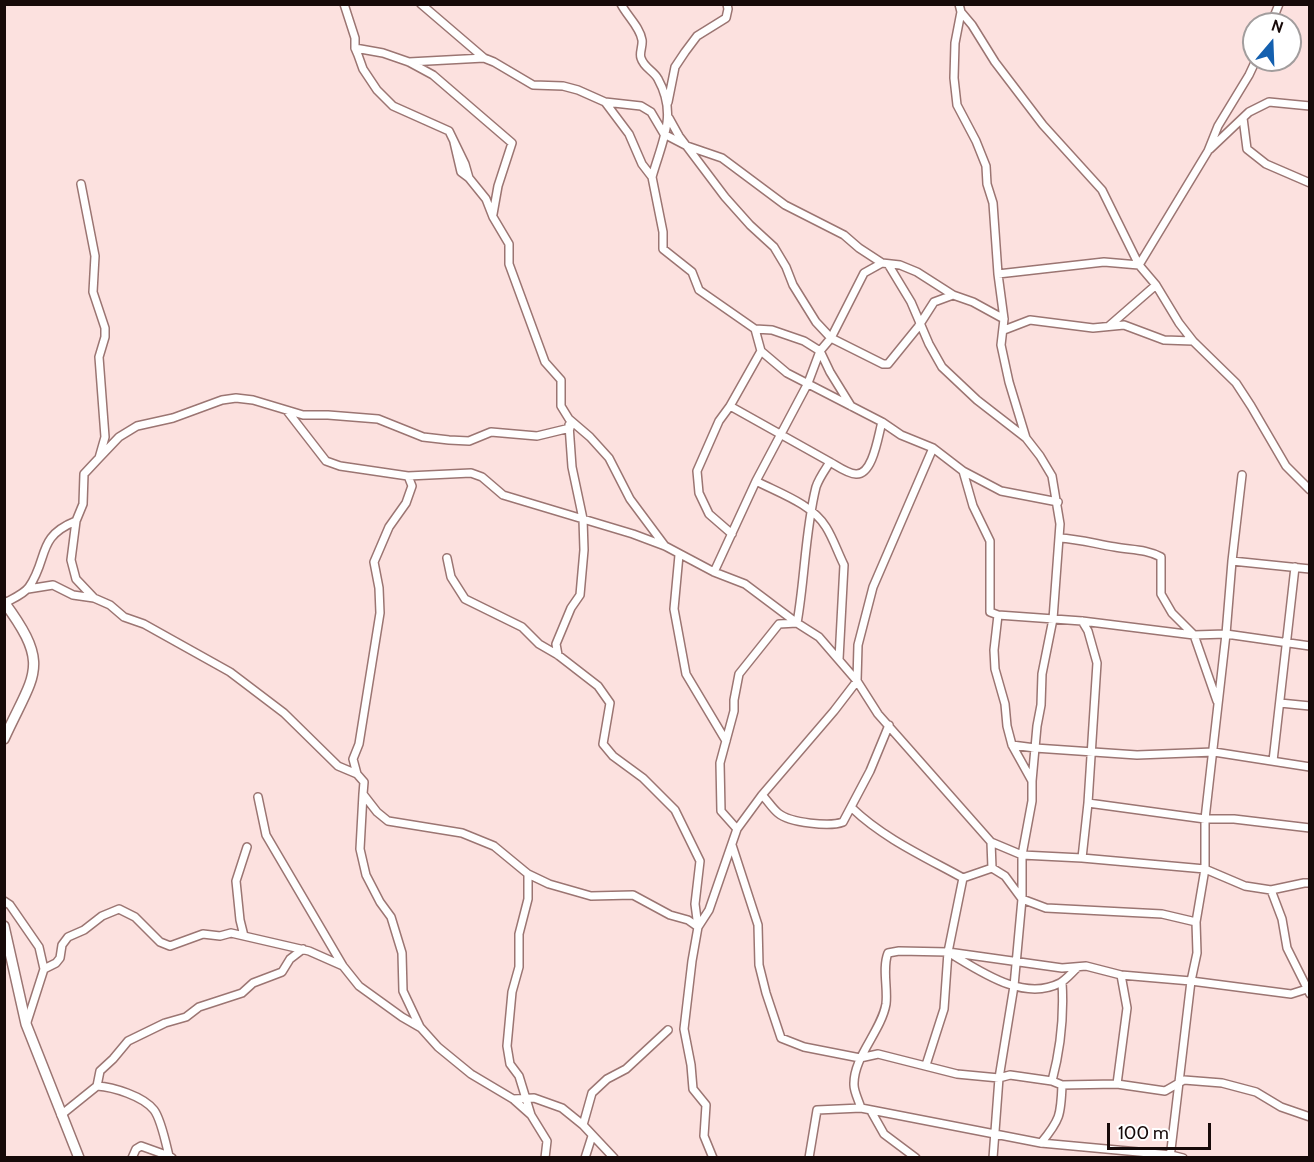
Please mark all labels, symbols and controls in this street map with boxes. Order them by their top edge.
north arrow [1242,12,1302,72]
text: N [1269,16,1286,37]
scale bar [1110,1111,1214,1149]
text: 100 m [1118,1122,1169,1144]

